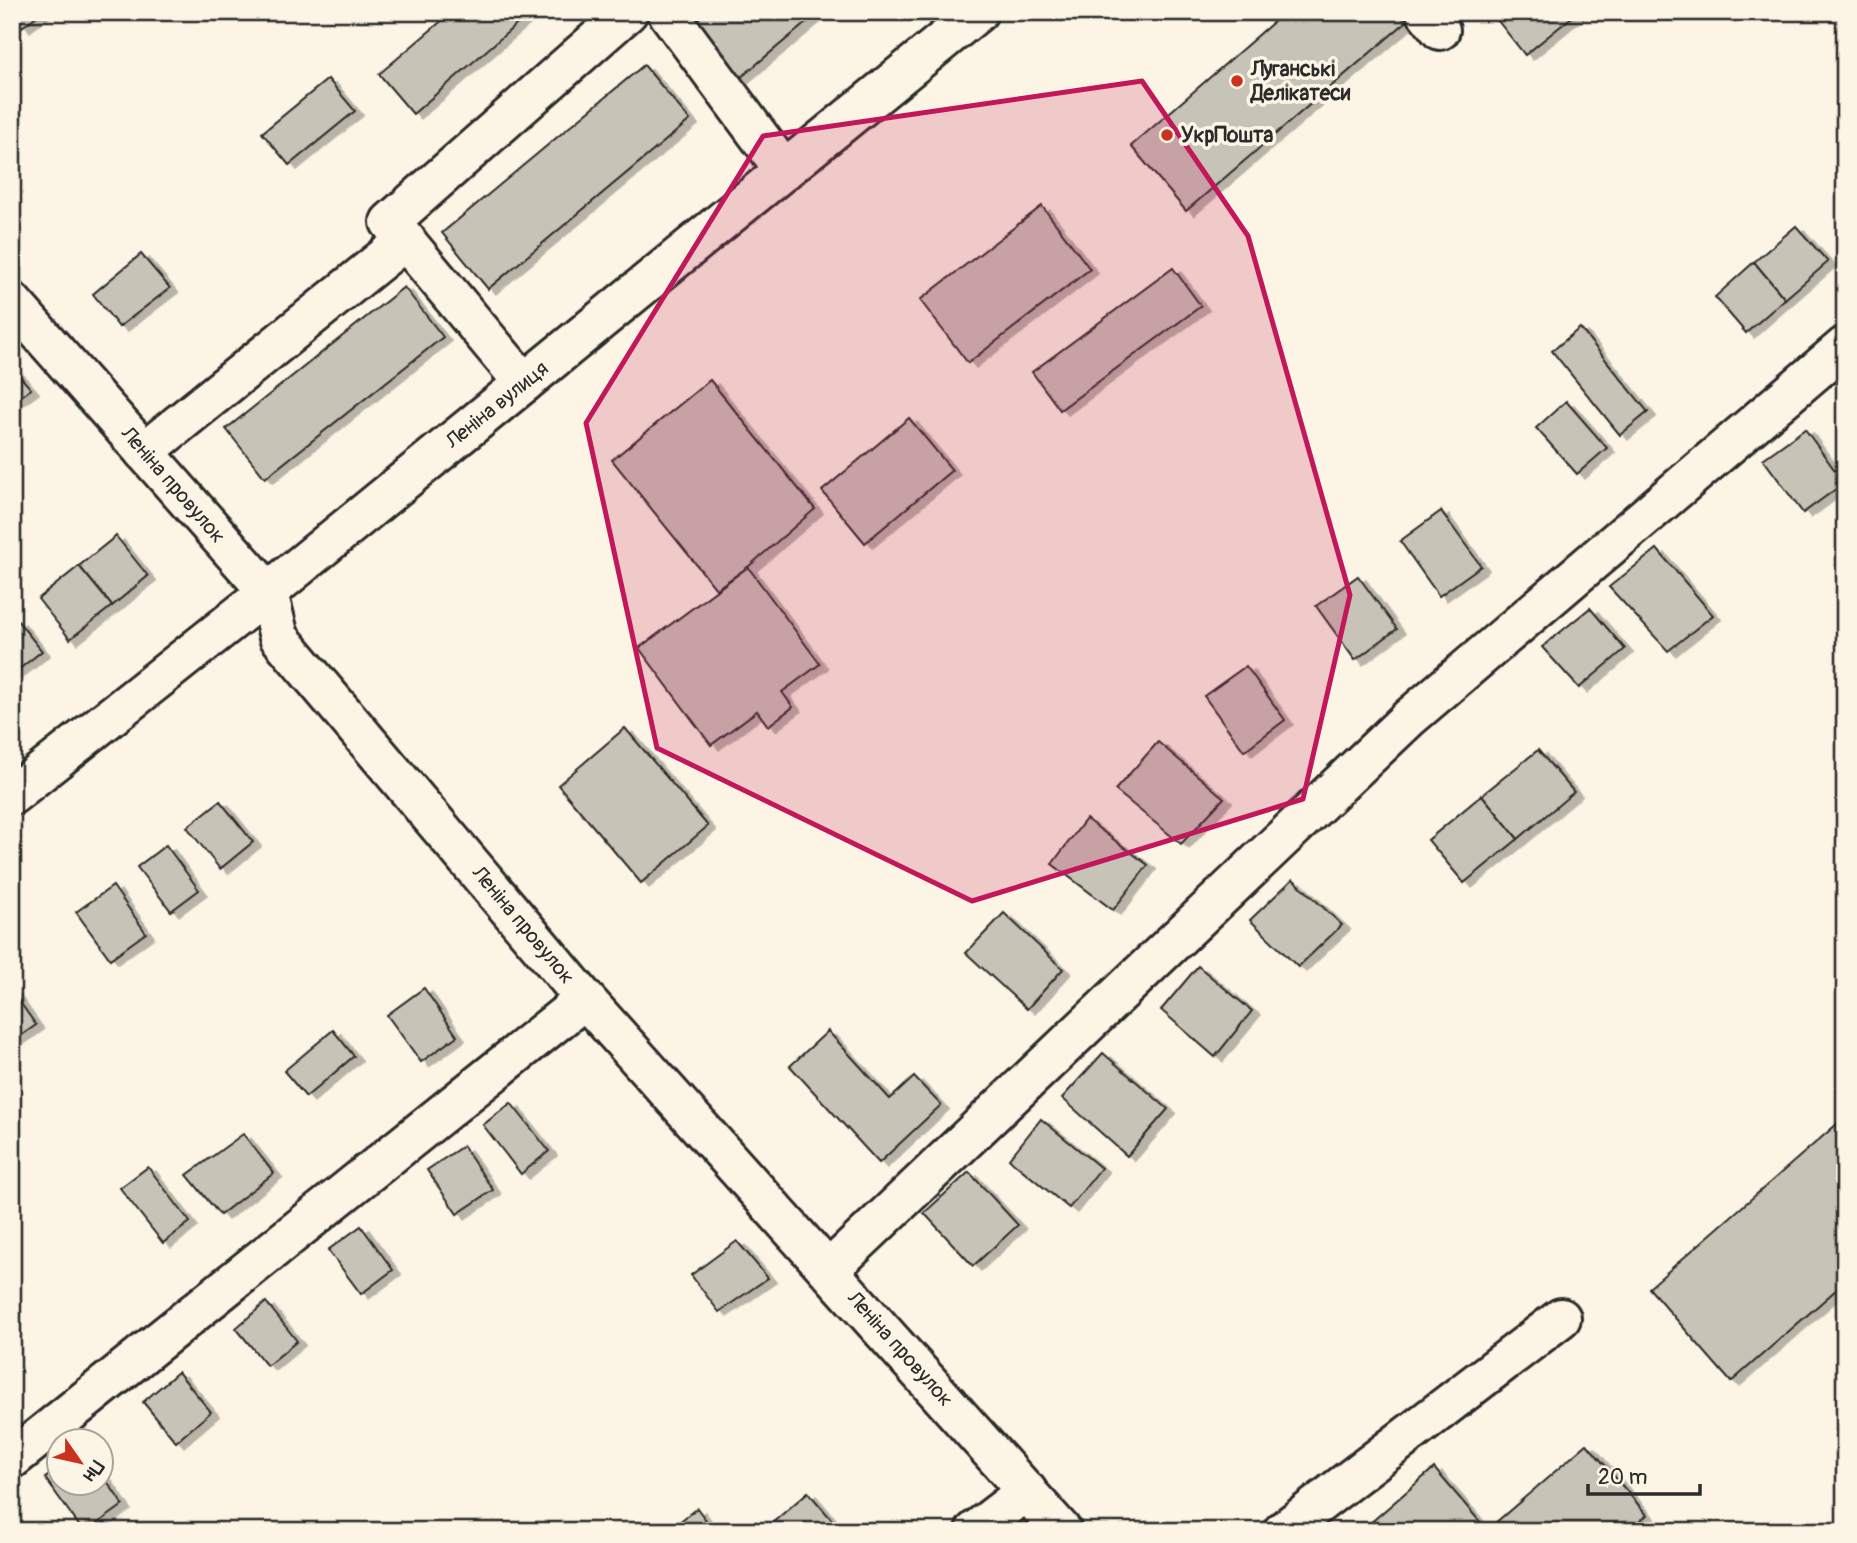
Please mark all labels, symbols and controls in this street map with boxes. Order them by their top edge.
place label: Луганські Делікатеси [1249,56,1351,107]
marker: Луганські Делікатеси [1229,73,1245,89]
place label: УкрПошта [1181,122,1274,149]
marker: УкрПошта [1159,127,1175,143]
street label: Леніна вулиця [439,355,554,455]
street label: Леніна провулок [114,420,231,549]
street label: Леніна провулок [465,860,580,990]
street label: Леніна провулок [840,1285,959,1413]
north arrow [46,1428,116,1498]
scale bar [1588,1452,1700,1496]
text: Пн [77,1456,109,1486]
text: 20 m [1598,1464,1647,1491]

